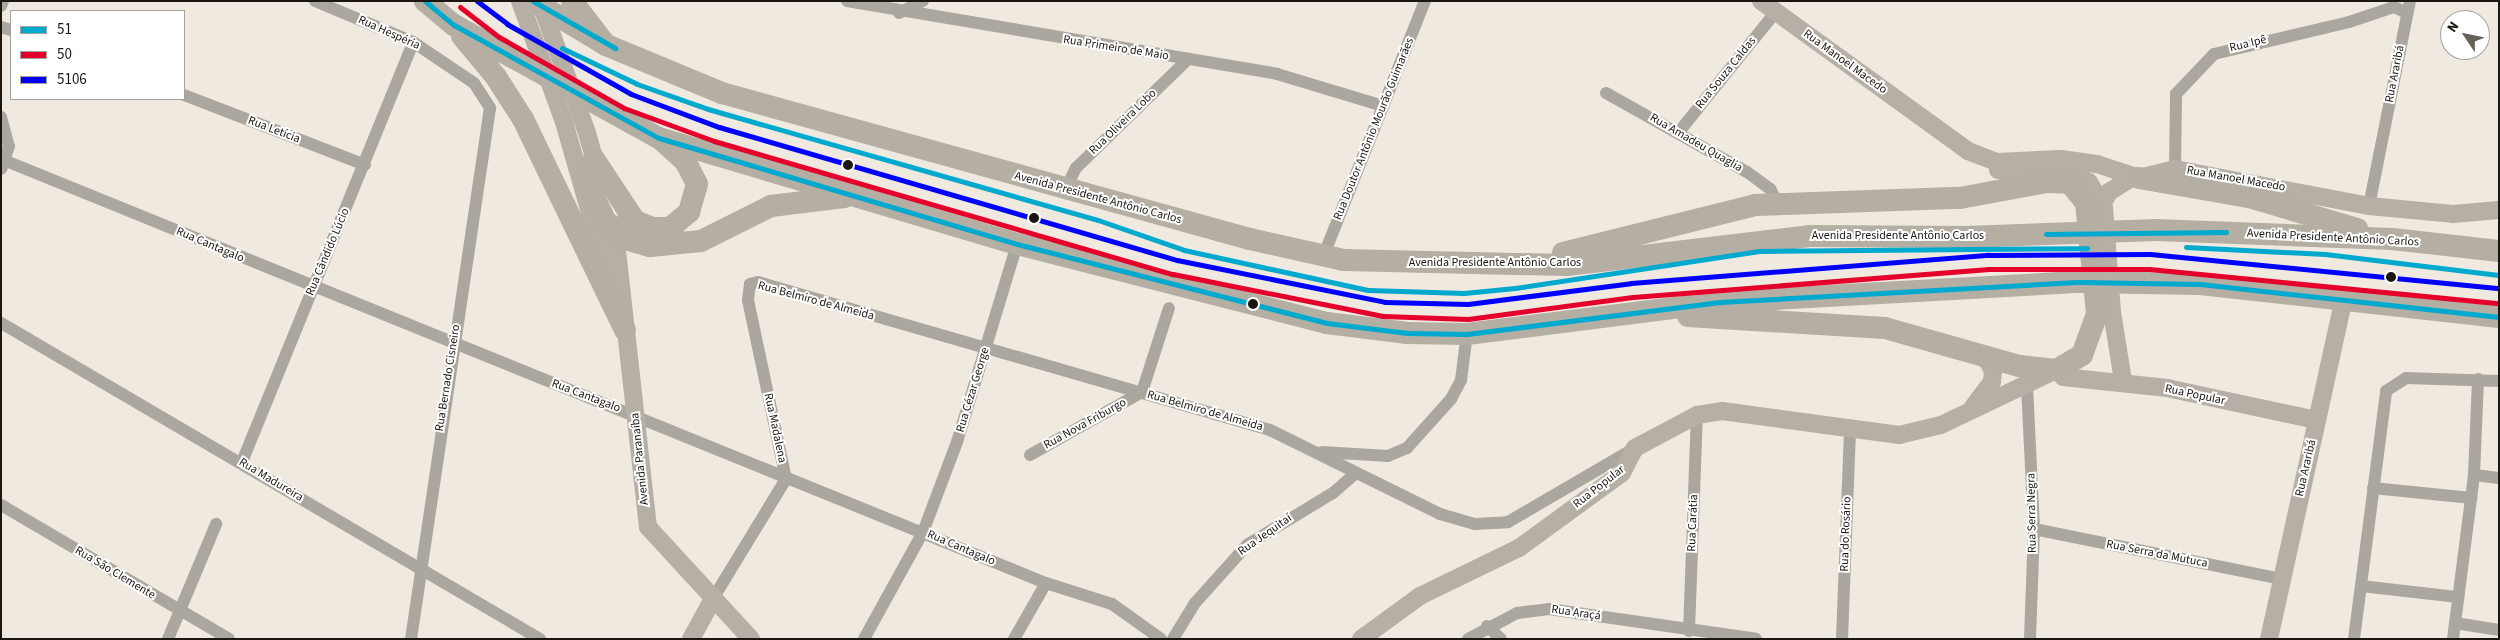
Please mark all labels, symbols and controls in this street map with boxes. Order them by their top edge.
legend [10,10,185,100]
north arrow [2440,10,2490,60]
street label: Rua Hespéria [356,13,422,53]
text: N [2442,18,2464,37]
text: 51 [57,19,72,40]
street label: Rua Manoel Macedo [1800,27,1890,97]
street label: Rua Ipê [2228,32,2268,56]
street label: Rua Primeiro de Maio [1062,33,1170,63]
street label: Rua Souza Caldas [1693,34,1759,112]
street label: Rua Doutor Antônio Mourão Guimarães [1331,36,1417,222]
text: 50 [57,44,72,65]
street label: Rua Araribá [2382,44,2408,104]
text: 5106 [57,69,87,90]
street label: Rua Oliveira Lobo [1086,86,1160,158]
street label: Rua Amadeu Quaglia [1647,111,1745,175]
street label: Rua Letícia [246,113,302,147]
unlabelled marker [843,160,853,170]
street label: Rua Manoel Macedo [2185,163,2287,195]
street label: Avenida Presidente Antônio Carlos [1013,169,1183,227]
street label: Rua Cândido Lúcio [303,206,353,298]
unlabelled marker [1029,213,1039,223]
street label: Rua Cantagalo [174,224,246,266]
street label: Avenida Presidente Antônio Carlos [2247,226,2419,250]
street label: Avenida Presidente Antônio Carlos [1812,229,1984,243]
street label: Avenida Presidente Antônio Carlos [1409,256,1581,270]
unlabelled marker [2386,272,2396,282]
street label: Rua Belmiro de Almeida [756,279,876,323]
unlabelled marker [1248,299,1258,309]
street label: Rua Bernado Cisneiro [432,324,464,432]
street label: Rua Cézar George [953,346,993,434]
street label: Rua Cantagalo [550,376,622,416]
street label: Rua Popular [2164,382,2226,408]
street label: Rua Belmiro de Almeida [1145,388,1265,434]
street label: Rua Madalena [761,392,789,464]
street label: Rua Nova Friburgo [1041,395,1129,453]
street label: Avenida Paranaíba [628,412,652,506]
street label: Rua Araribá [2292,438,2320,498]
street label: Rua Madureira [236,455,306,505]
street label: Rua Popular [1570,462,1628,512]
street label: Rua Serra Negra [2024,473,2040,553]
street label: Rua Carátia [1685,494,1701,552]
street label: Rua do Rosário [1837,496,1855,572]
street label: Rua Jequitaí [1235,511,1295,559]
street label: Rua Cantagalo [925,527,997,569]
street label: Rua Serra da Mutuca [2105,537,2209,571]
street label: Rua São Clemente [72,543,158,603]
street label: Rua Araçá [1550,602,1602,624]

